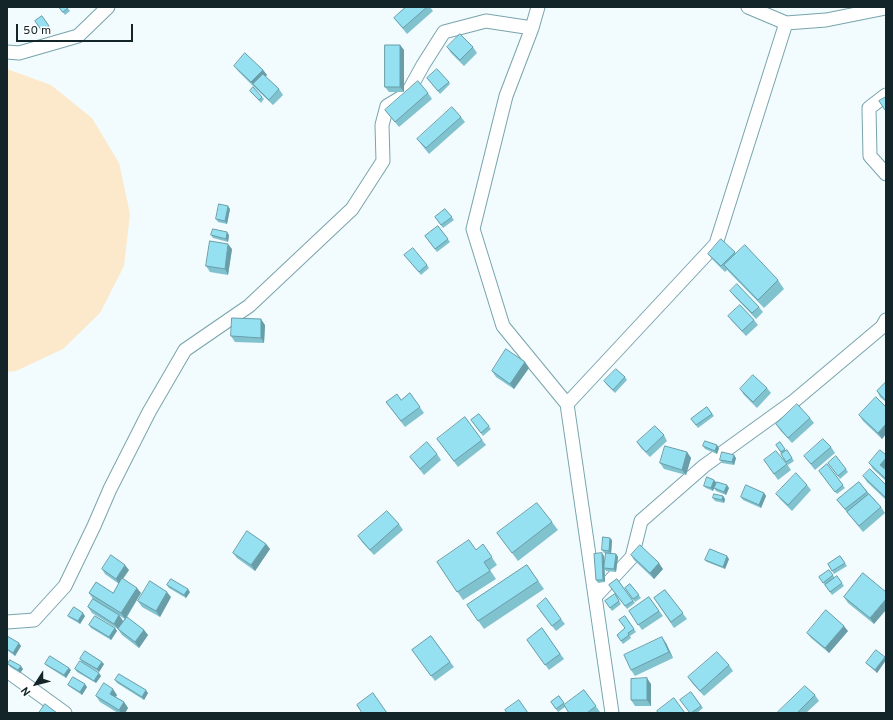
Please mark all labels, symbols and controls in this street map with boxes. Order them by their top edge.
scale bar [18,16,135,42]
text: 50 m [23,23,51,39]
north arrow [16,664,56,704]
text: N [18,684,34,698]

